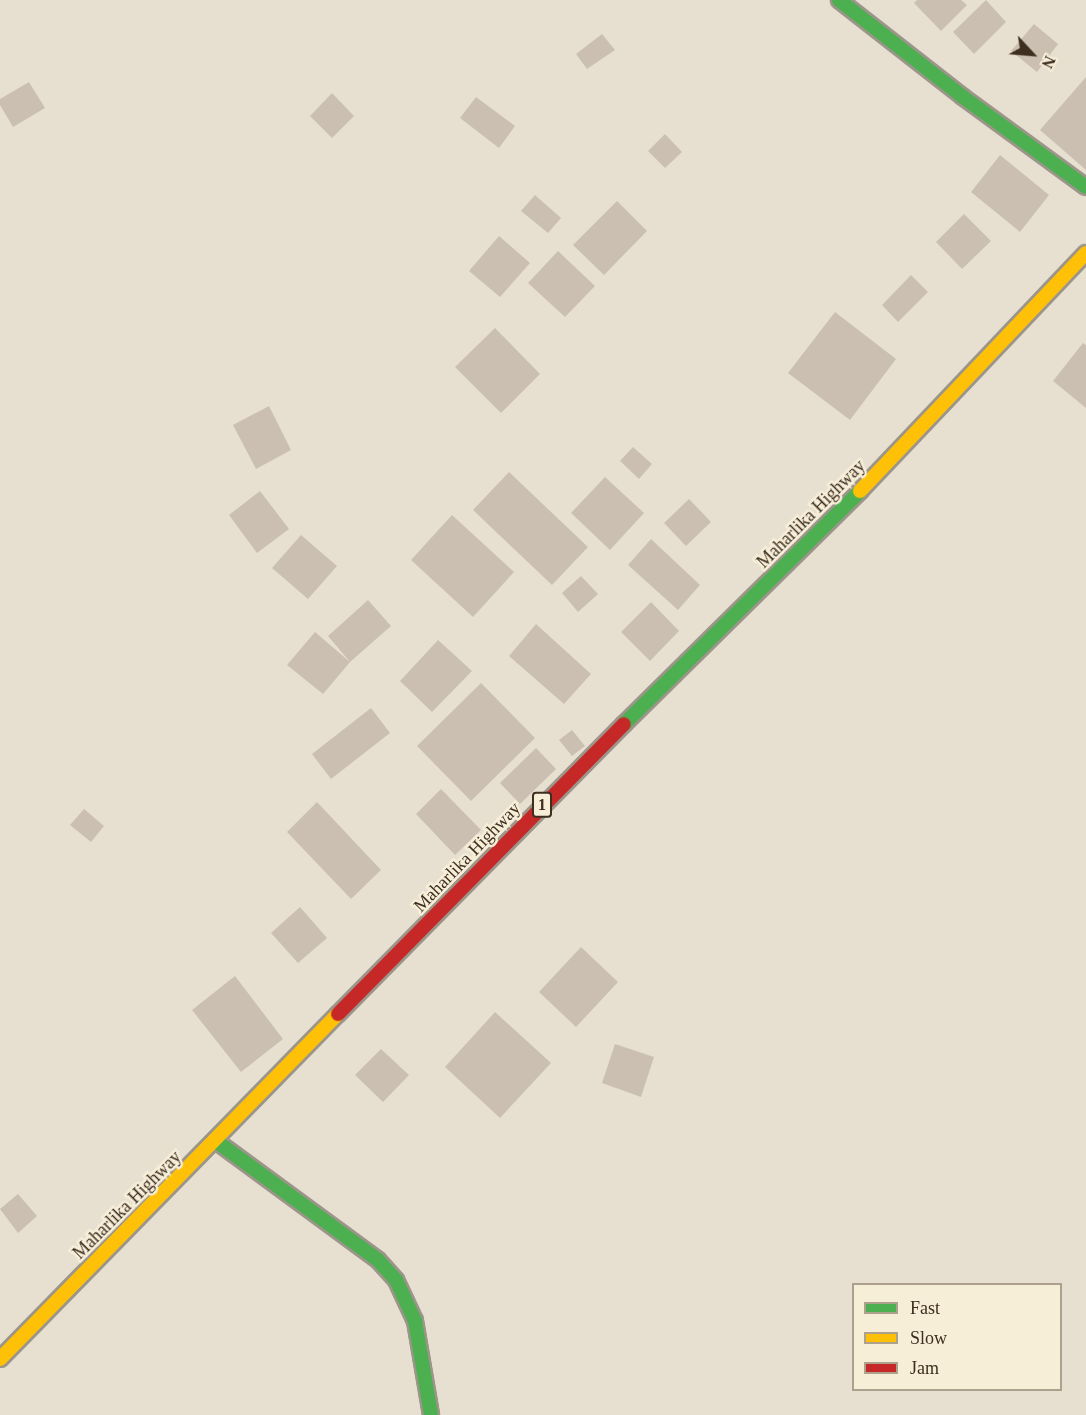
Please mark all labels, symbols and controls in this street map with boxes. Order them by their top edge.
north arrow [1002,24,1062,84]
text: N [1038,53,1059,71]
street label: Maharlika Highway [752,455,870,573]
road number: 1 [532,792,552,818]
street label: Maharlika Highway [409,798,525,916]
street label: Maharlika Highway [68,1146,186,1264]
legend [852,1283,1062,1391]
text: Fast [910,1298,940,1318]
text: Slow [910,1328,947,1348]
text: Jam [910,1358,939,1378]

